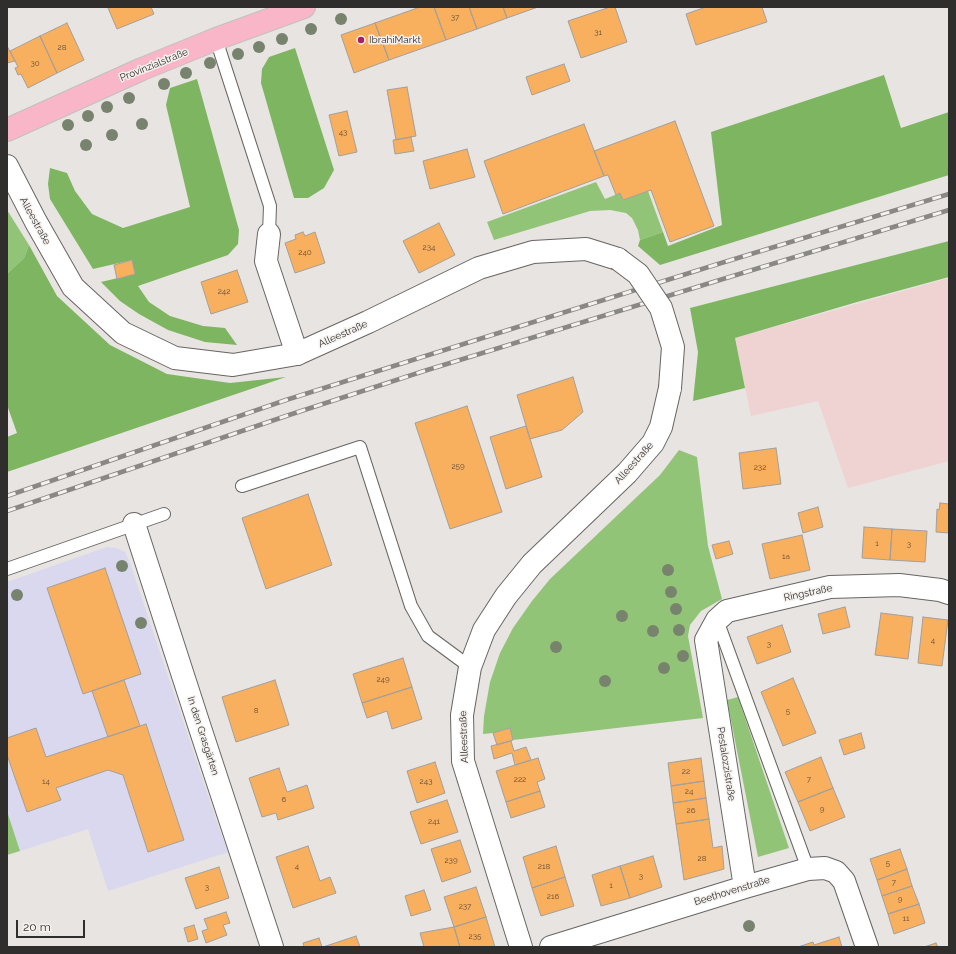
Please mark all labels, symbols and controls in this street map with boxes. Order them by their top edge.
house number: 37 [451,13,459,23]
house number: 31 [594,28,602,38]
place label: IbrahiMarkt [369,34,421,46]
marker: IbrahiMarkt [356,35,366,45]
house number: 28 [58,43,66,53]
street label: Provinzialstraße [118,46,190,84]
house number: 30 [30,59,40,69]
house number: 43 [339,128,347,138]
street label: Alleestraße [17,195,53,247]
house number: 234 [423,243,435,253]
house number: 240 [298,248,312,258]
house number: 242 [218,287,230,297]
street label: Alleestraße [317,318,369,350]
street label: Alleestraße [612,440,656,486]
house number: 259 [451,462,465,472]
house number: 232 [754,463,766,473]
house number: 1 [875,539,879,549]
house number: 3 [907,540,911,550]
house number: 1a [782,552,790,562]
street label: Ringstraße [783,582,833,604]
house number: 4 [931,636,935,646]
house number: 3 [767,640,771,650]
house number: 249 [376,675,390,685]
street label: In den Grasgärten [185,695,221,777]
house number: 8 [254,706,258,716]
house number: 5 [786,707,790,717]
street label: Alleestraße [457,711,471,763]
street label: Pestalozzistraße [714,726,738,802]
house number: 22 [682,767,690,777]
house number: 222 [514,775,526,785]
house number: 7 [807,775,811,785]
house number: 14 [42,777,50,787]
house number: 243 [420,777,432,787]
house number: 24 [685,787,693,797]
house number: 6 [282,795,286,805]
house number: 9 [820,805,824,815]
house number: 26 [687,806,695,816]
house number: 241 [428,817,440,827]
house number: 28 [698,854,706,864]
house number: 239 [444,856,458,866]
house number: 5 [886,859,890,869]
house number: 4 [295,862,299,872]
house number: 218 [538,862,550,872]
house number: 3 [639,872,643,882]
street label: Beethovenstraße [693,874,771,908]
house number: 7 [892,878,896,888]
house number: 1 [609,881,613,891]
house number: 3 [205,883,209,893]
house number: 216 [547,892,559,902]
house number: 9 [898,895,902,905]
house number: 237 [459,902,471,912]
scale bar [18,912,87,938]
house number: 11 [903,914,909,924]
text: 20 m [23,920,51,934]
house number: 235 [469,932,481,942]

